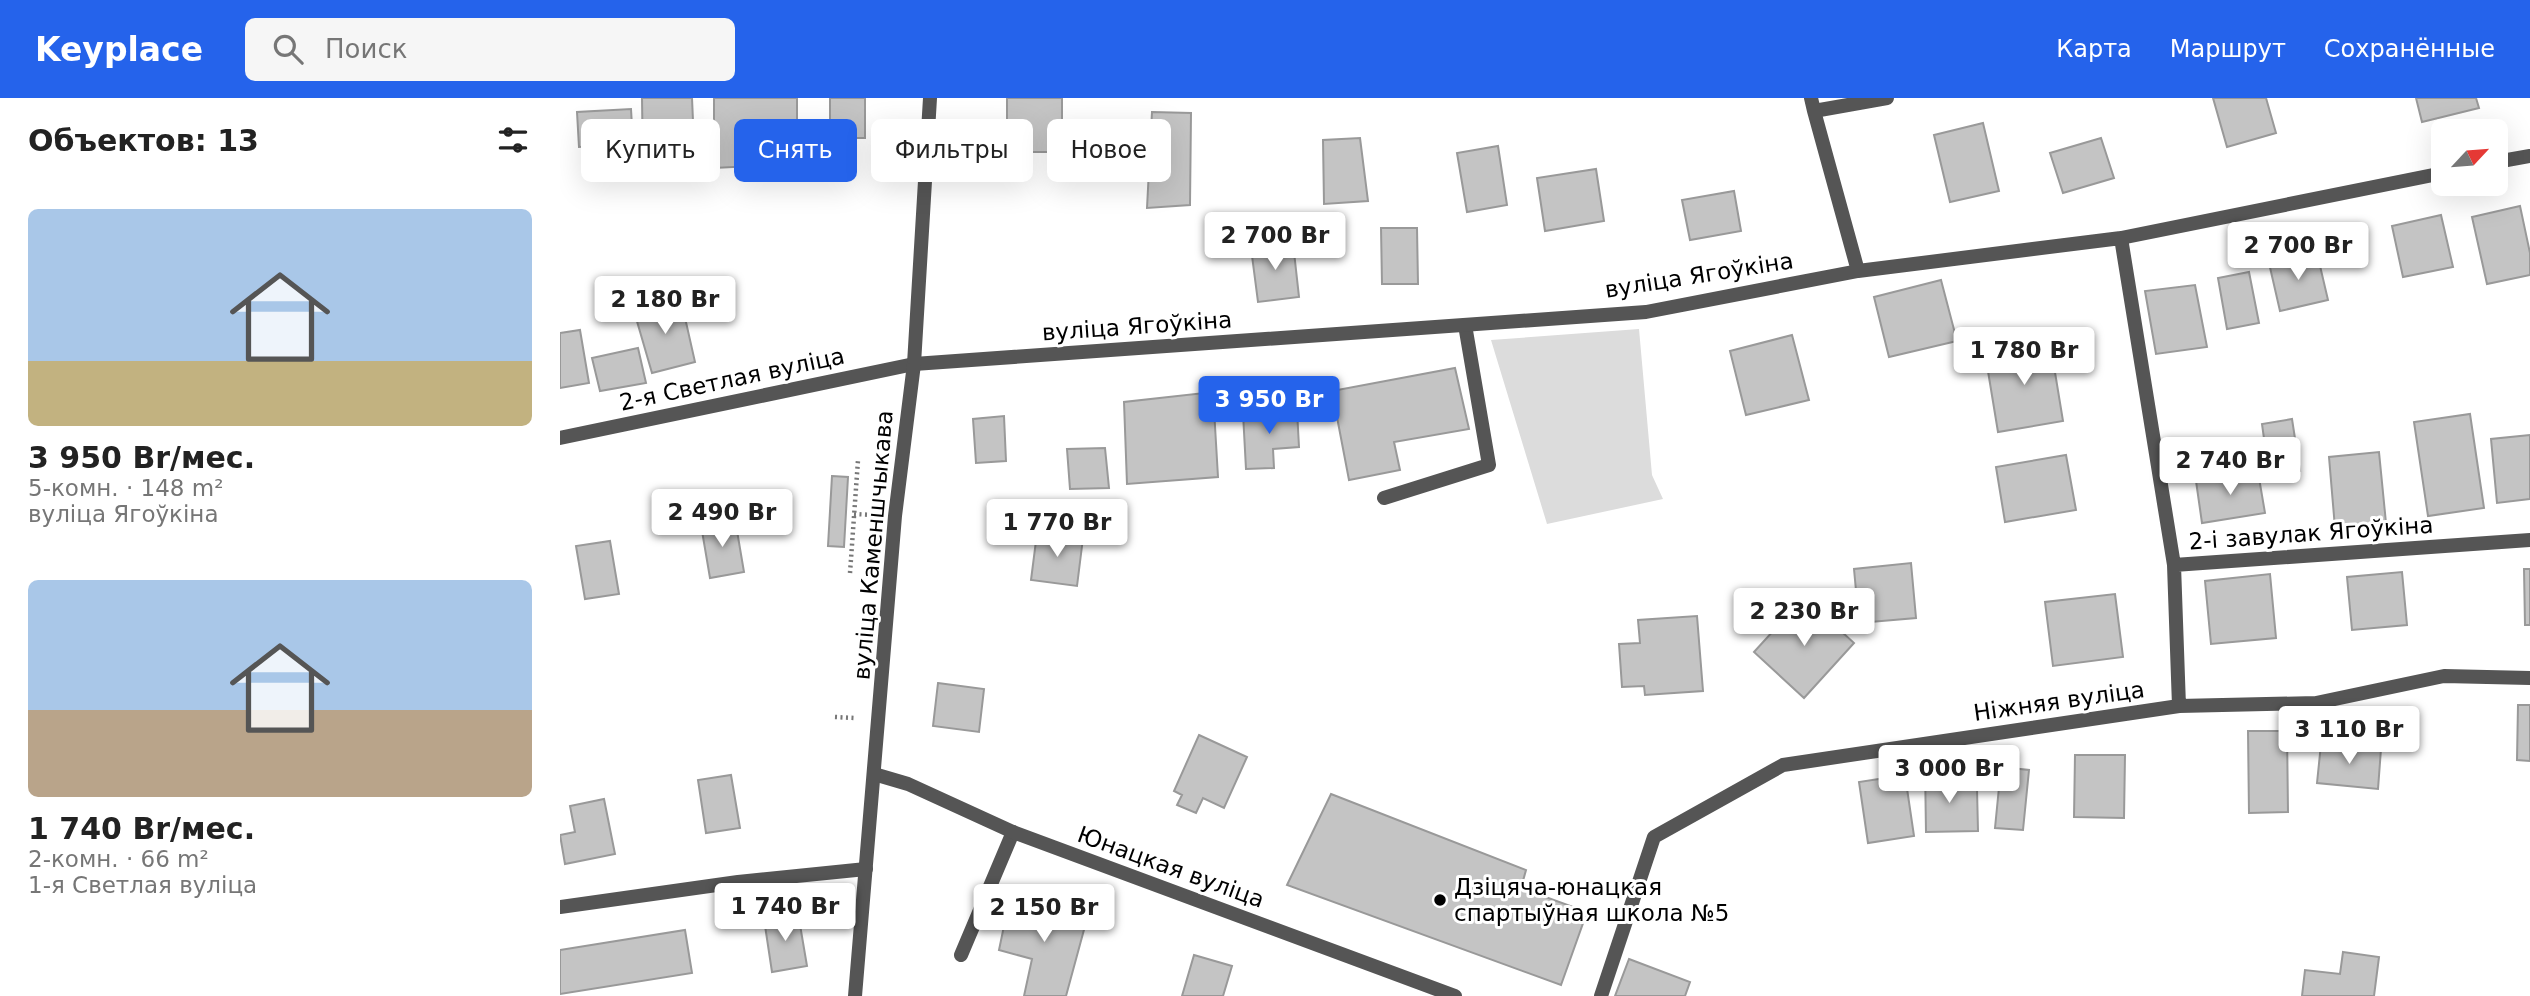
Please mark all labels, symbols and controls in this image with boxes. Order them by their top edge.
search box [245,18,735,81]
text: Keyplace [35,30,203,69]
icon: search [269,30,307,68]
text: Поиск [325,34,407,64]
text: Карта [2056,35,2132,63]
text: Маршрут [2170,35,2286,63]
text: Сохранённые [2324,35,2495,63]
chip: Купить [581,119,720,182]
chip: Снять [734,119,857,182]
chip: Фильтры [871,119,1033,182]
chip: Новое [1047,119,1171,182]
north arrow [2431,119,2508,196]
map controls [2431,119,2508,196]
icon: filters [494,121,532,159]
text: Объектов: 13 [28,123,259,158]
pin: 2 700 Br [1203,212,1347,272]
text: 2 700 Br [1221,222,1329,248]
pin: 2 700 Br [2226,222,2370,282]
text: 2 700 Br [2244,232,2352,258]
street label: вуліца Ягоўкіна [1603,247,1795,303]
icon: home [217,254,343,380]
pin: 2 180 Br [593,276,737,336]
text: 2 180 Br [611,286,719,312]
street label: вуліца Ягоўкіна [1041,306,1233,346]
pin: 1 780 Br [1952,328,2096,387]
text: 1 780 Br [1970,337,2078,363]
street label: 2-я Светлая вуліца [617,342,847,416]
pin: 3 950 Br [1197,376,1341,436]
text: 3 950 Br [1215,386,1323,412]
street label: вуліца Каменшчыкава [848,409,898,681]
pin: 2 740 Br [2158,438,2302,497]
text: 3 950 Br/мес. [28,440,255,475]
text: 2 740 Br [2176,447,2284,473]
text: 5-комн. · 148 m² [28,475,223,501]
pin: 2 490 Br [650,490,794,549]
text: 2 490 Br [668,499,776,525]
pin: 1 770 Br [985,500,1129,559]
text: вуліца Ягоўкіна [28,501,218,527]
text: 1 770 Br [1003,509,1111,535]
street label: 2-і завулак Ягоўкіна [2188,511,2434,555]
pin: 2 230 Br [1732,588,1876,648]
text: 2 230 Br [1750,598,1858,624]
icon: home [217,625,343,751]
street label: Ніжняя вуліца [1972,676,2146,726]
pin: 3 110 Br [2277,706,2421,766]
text: 3 110 Br [2295,716,2403,742]
pin: 3 000 Br [1877,746,2021,805]
text: 3 000 Br [1895,755,2003,781]
text: 1 740 Br/мес. [28,811,255,846]
street label: Юнацкая вуліца [1074,821,1268,913]
text: 2-комн. · 66 m² [28,846,209,872]
text: 1-я Светлая вуліца [28,872,257,898]
place label: Дзіцяча-юнацкая спартыўная школа №5 [1454,874,1730,926]
pin: 1 740 Br [713,884,857,943]
pin: 2 150 Br [972,884,1116,944]
marker: Дзіцяча-юнацкая спартыўная школа №5 [1432,892,1448,908]
text: 1 740 Br [731,893,839,919]
text: 2 150 Br [990,894,1098,920]

